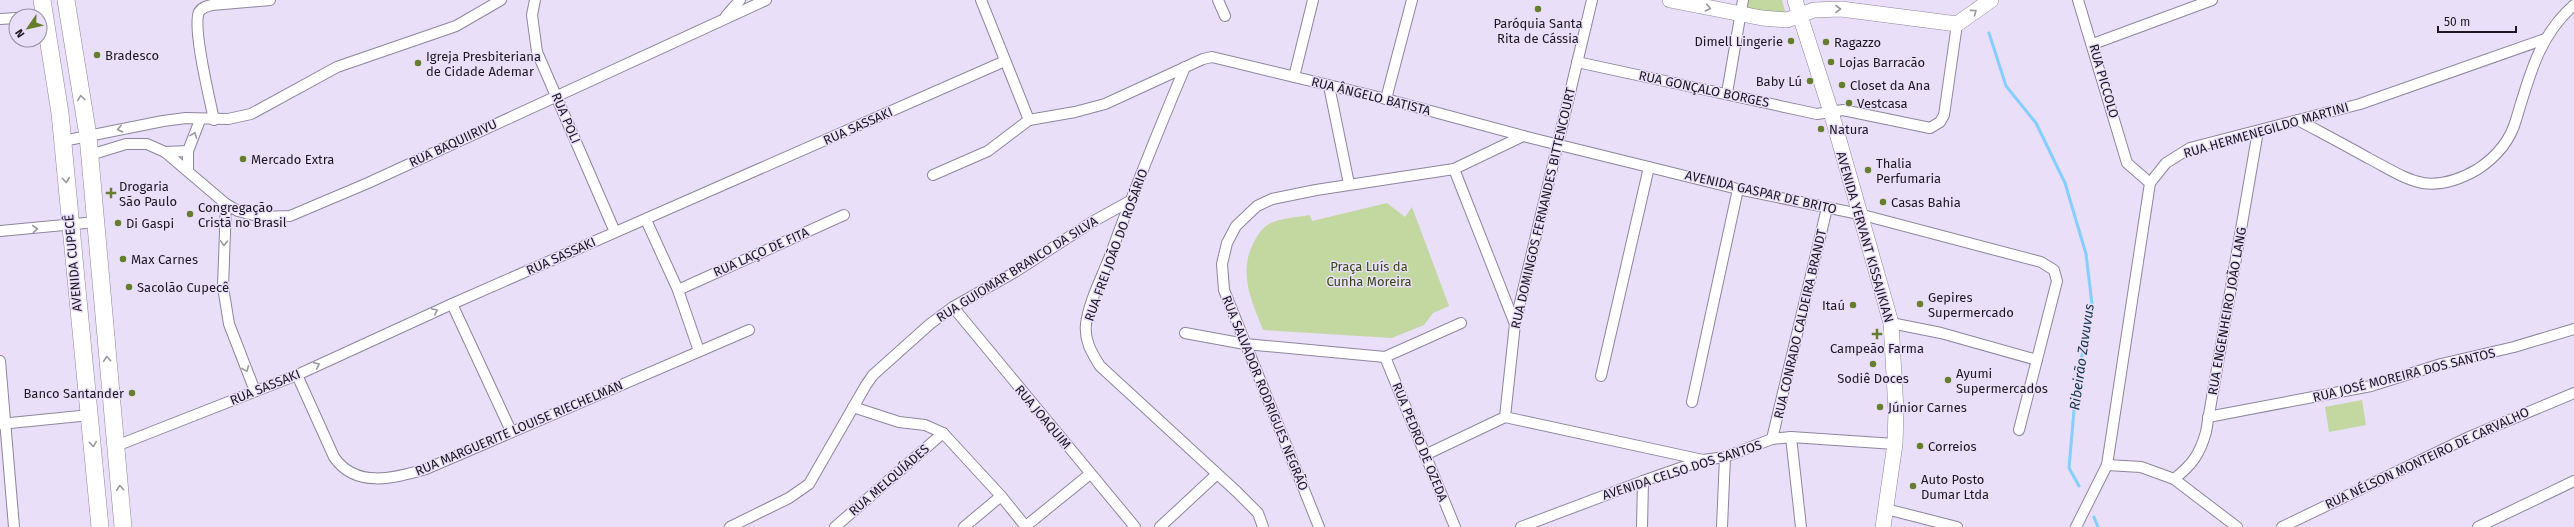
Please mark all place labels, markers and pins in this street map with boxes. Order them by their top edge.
marker: Paróquia Santa Rita de Cássia [1533,4,1543,14]
place label: Paróquia Santa Rita de Cássia [1493,16,1583,46]
place label: Dimell Lingerie [1695,34,1783,49]
place label: Ragazzo [1834,35,1881,50]
marker: Dimell Lingerie [1786,36,1796,46]
marker: Ragazzo [1821,37,1831,47]
place label: Bradesco [105,48,159,63]
place label: Igreja Presbiteriana de Cidade Ademar [426,49,541,79]
marker: Bradesco [92,50,102,60]
place label: Lojas Barracão [1839,55,1925,70]
marker: Lojas Barracão [1826,57,1836,67]
marker: Igreja Presbiteriana de Cidade Ademar [413,58,423,68]
place label: Baby Lú [1756,74,1802,89]
marker: Baby Lú [1805,76,1815,86]
place label: Closet da Ana [1850,78,1930,93]
marker: Closet da Ana [1837,80,1847,90]
place label: Vestcasa [1857,96,1908,111]
marker: Vestcasa [1844,98,1854,108]
place label: Natura [1829,122,1869,137]
marker: Natura [1816,124,1826,134]
place label: Mercado Extra [251,152,334,167]
marker: Mercado Extra [238,154,248,164]
place label: Thalia Perfumaria [1876,156,1941,186]
marker: Thalia Perfumaria [1863,165,1873,175]
place label: Drogaria São Paulo [119,179,177,209]
marker: Drogaria São Paulo [106,188,116,198]
place label: Casas Bahia [1891,195,1961,210]
marker: Casas Bahia [1878,197,1888,207]
place label: Congregação Cristã no Brasil [198,200,287,230]
marker: Congregação Cristã no Brasil [185,209,195,219]
place label: Di Gaspi [126,216,174,231]
marker: Di Gaspi [113,218,123,228]
place label: Max Carnes [131,252,198,267]
marker: Max Carnes [118,254,128,264]
place label: Sacolão Cupecê [137,280,229,295]
marker: Sacolão Cupecê [124,282,134,292]
place label: Gepires Supermercado [1928,290,2014,320]
place label: Itaú [1822,298,1845,313]
marker: Gepires Supermercado [1915,299,1925,309]
marker: Itaú [1848,300,1858,310]
marker: Campeão Farma [1872,329,1882,339]
place label: Campeão Farma [1830,341,1924,356]
marker: Sodiê Doces [1868,359,1878,369]
place label: Ayumi Supermercados [1956,366,2048,396]
place label: Sodiê Doces [1837,371,1909,386]
marker: Ayumi Supermercados [1943,375,1953,385]
place label: Banco Santander [23,386,124,401]
marker: Banco Santander [127,388,137,398]
place label: Júnior Carnes [1888,400,1967,415]
marker: Júnior Carnes [1875,402,1885,412]
place label: Correios [1928,439,1977,454]
marker: Correios [1915,441,1925,451]
place label: Auto Posto Dumar Ltda [1921,472,1989,502]
marker: Auto Posto Dumar Ltda [1908,481,1918,491]

